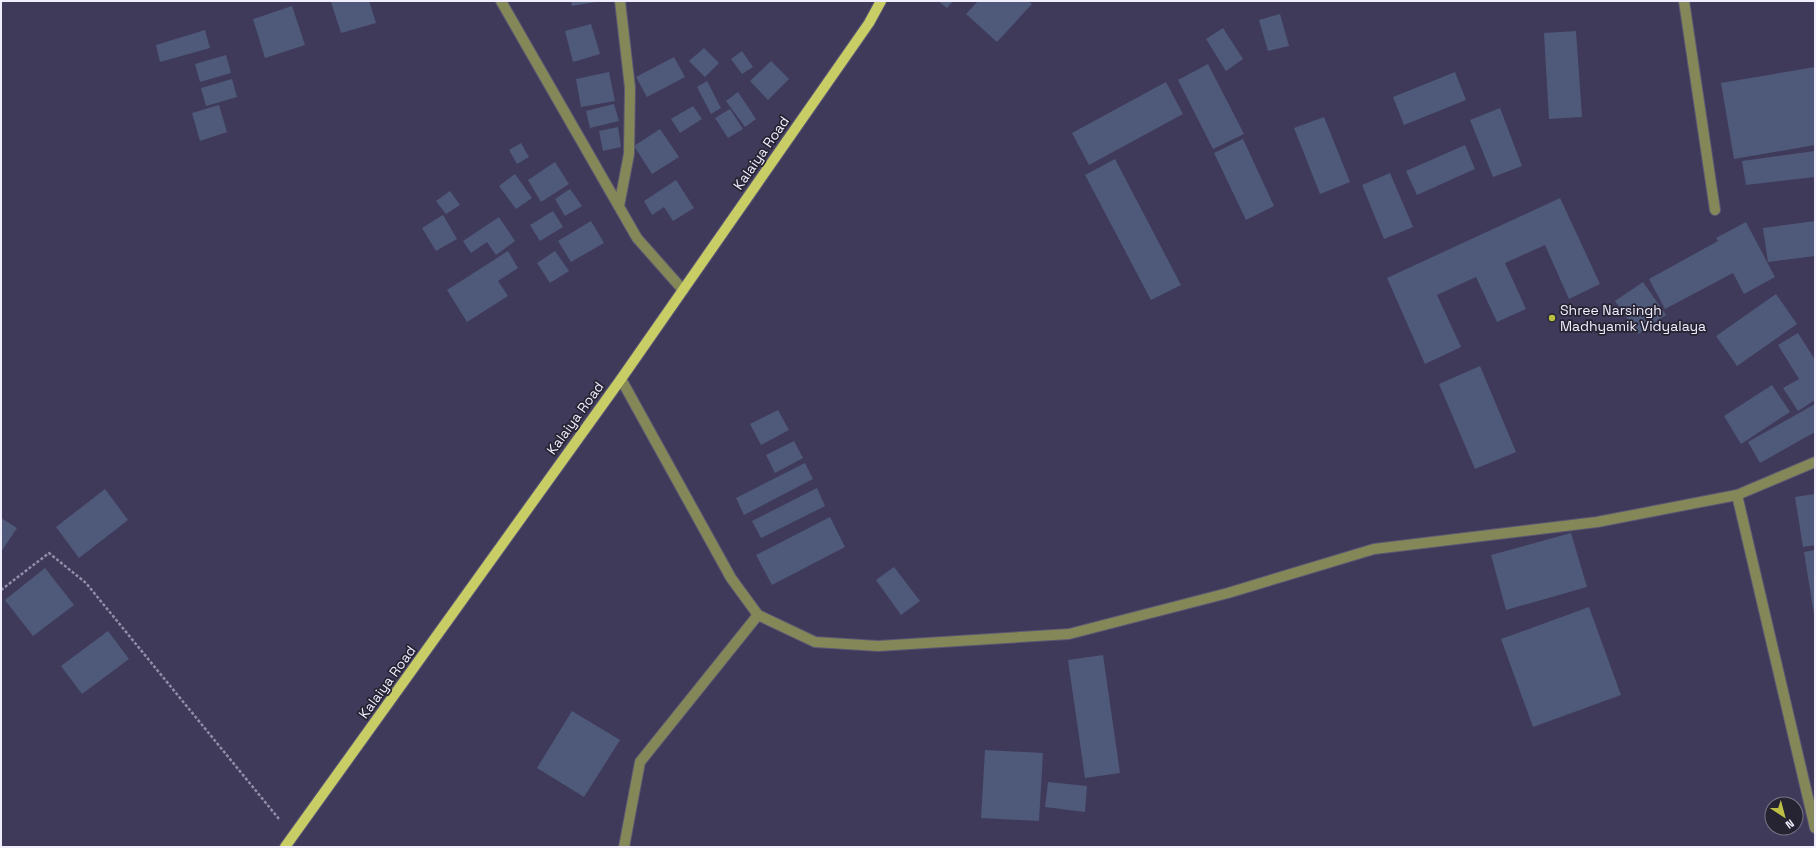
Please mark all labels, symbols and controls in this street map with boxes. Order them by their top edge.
street label: Kalaiya Road [729,113,793,193]
place label: Shree Narsingh Madhyamik Vidyalaya [1560,301,1706,335]
marker: Shree Narsingh Madhyamik Vidyalaya [1547,313,1557,323]
street label: Kalaiya Road [542,378,608,458]
street label: Kalaiya Road [354,642,420,722]
north arrow [1764,796,1804,836]
text: N [1783,816,1797,832]

